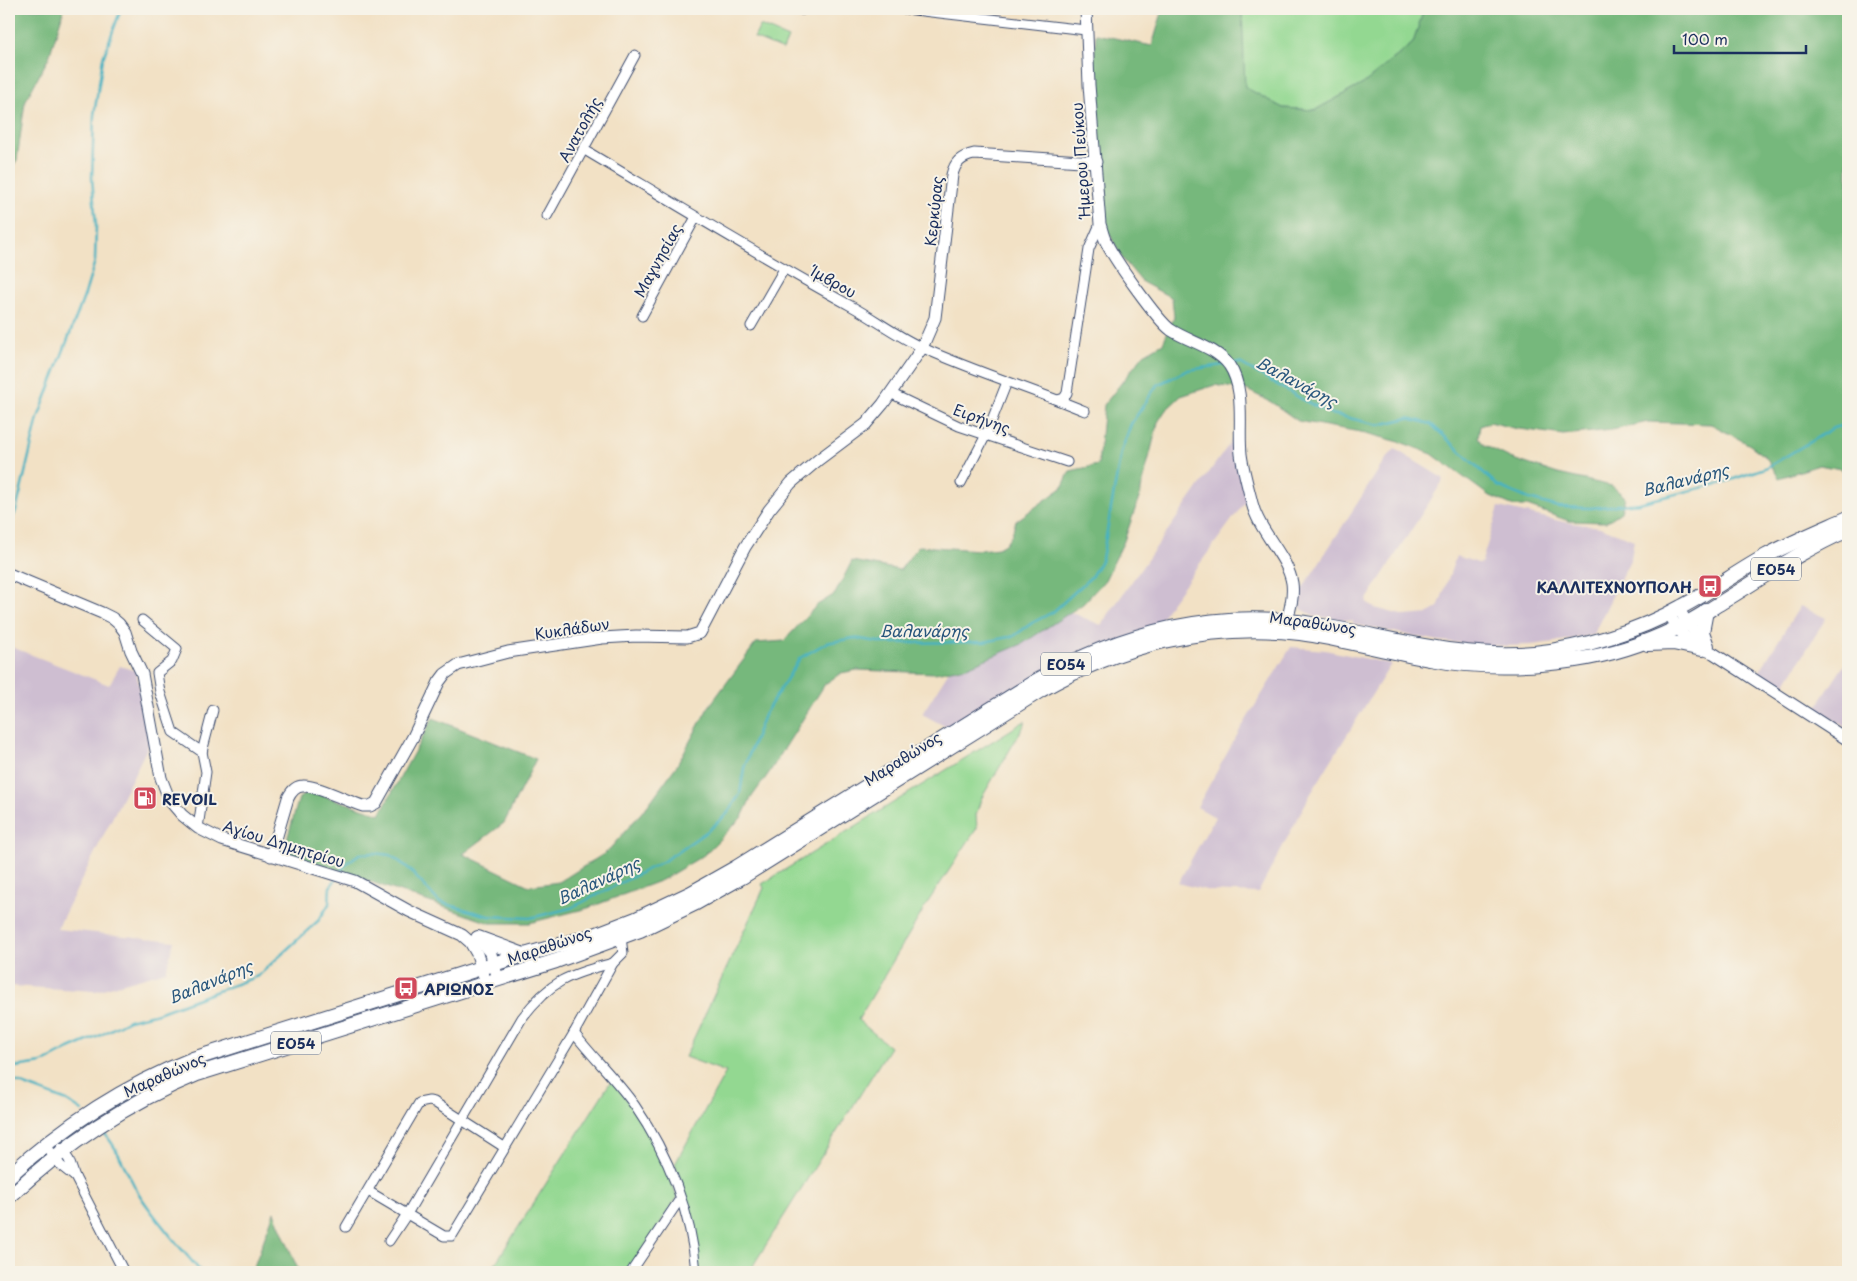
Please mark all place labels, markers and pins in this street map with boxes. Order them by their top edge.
bus stop icon: ΚΑΛΛΙΤΕΧΝΟΥΠΟΛΗ [1697,573,1723,599]
place label: ΚΑΛΛΙΤΕΧΝΟΥΠΟΛΗ [1536,575,1692,598]
fuel station icon: REVOIL [132,785,158,811]
place label: REVOIL [162,787,217,810]
bus stop icon: ΑΡΙΩΝΟΣ [393,975,419,1001]
place label: ΑΡΙΩΝΟΣ [423,977,494,1000]

